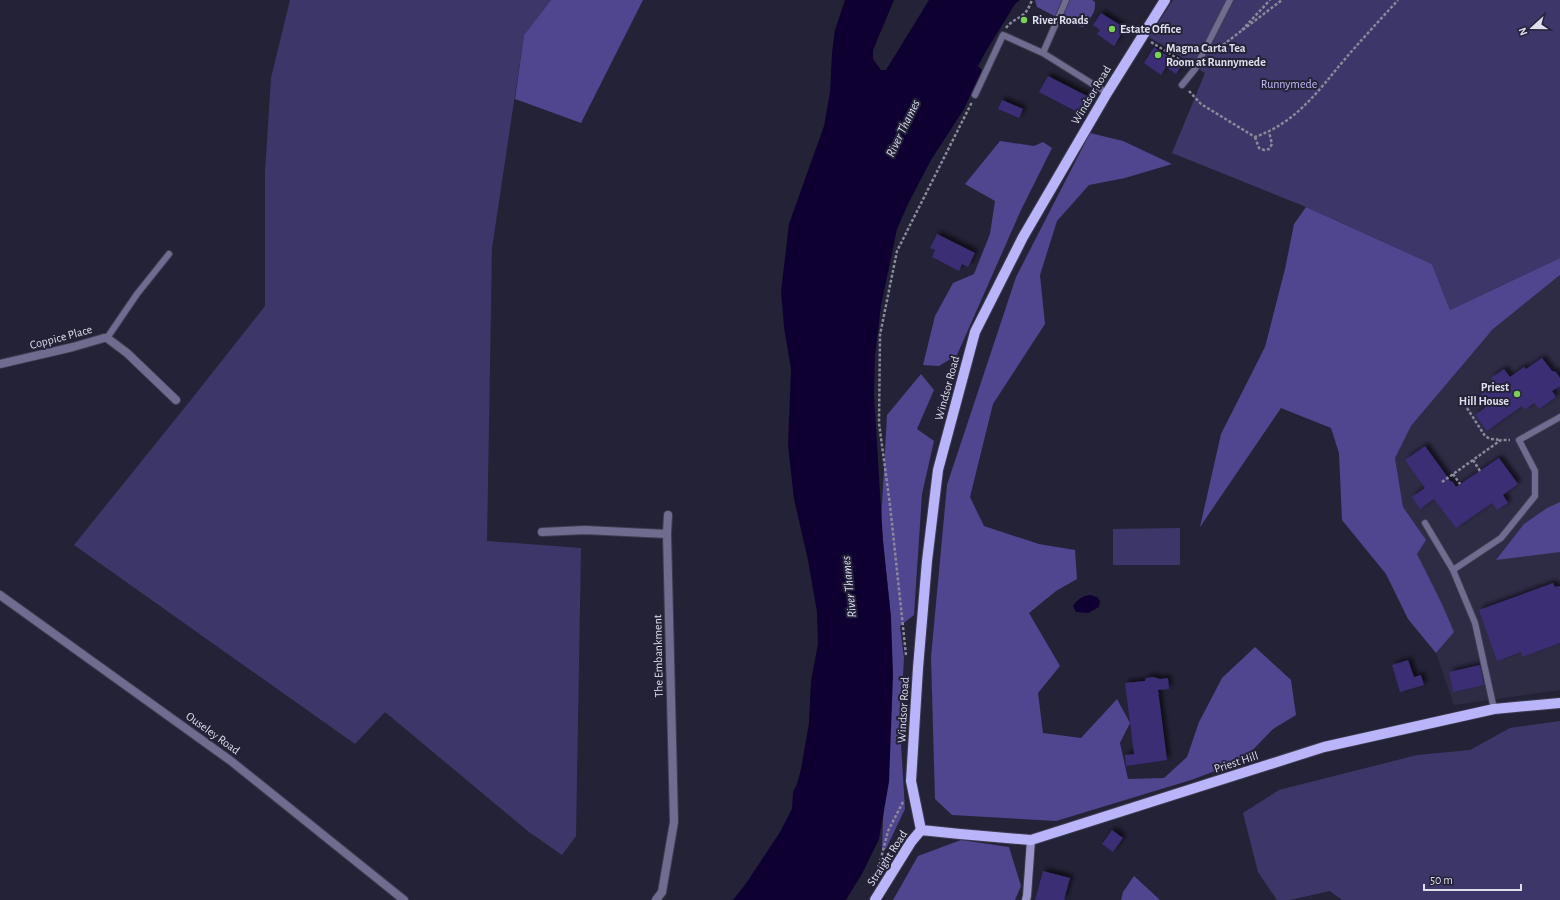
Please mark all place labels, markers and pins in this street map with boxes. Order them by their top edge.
place label: River Roads [1032,14,1089,26]
marker: River Roads [1019,15,1029,25]
place label: Estate Office [1120,23,1181,35]
marker: Estate Office [1107,24,1117,34]
place label: Magna Carta Tea Room at Runnymede [1166,42,1266,69]
marker: Magna Carta Tea Room at Runnymede [1153,50,1163,60]
place label: Priest Hill House [1459,381,1509,407]
marker: Priest Hill House [1512,389,1522,399]

